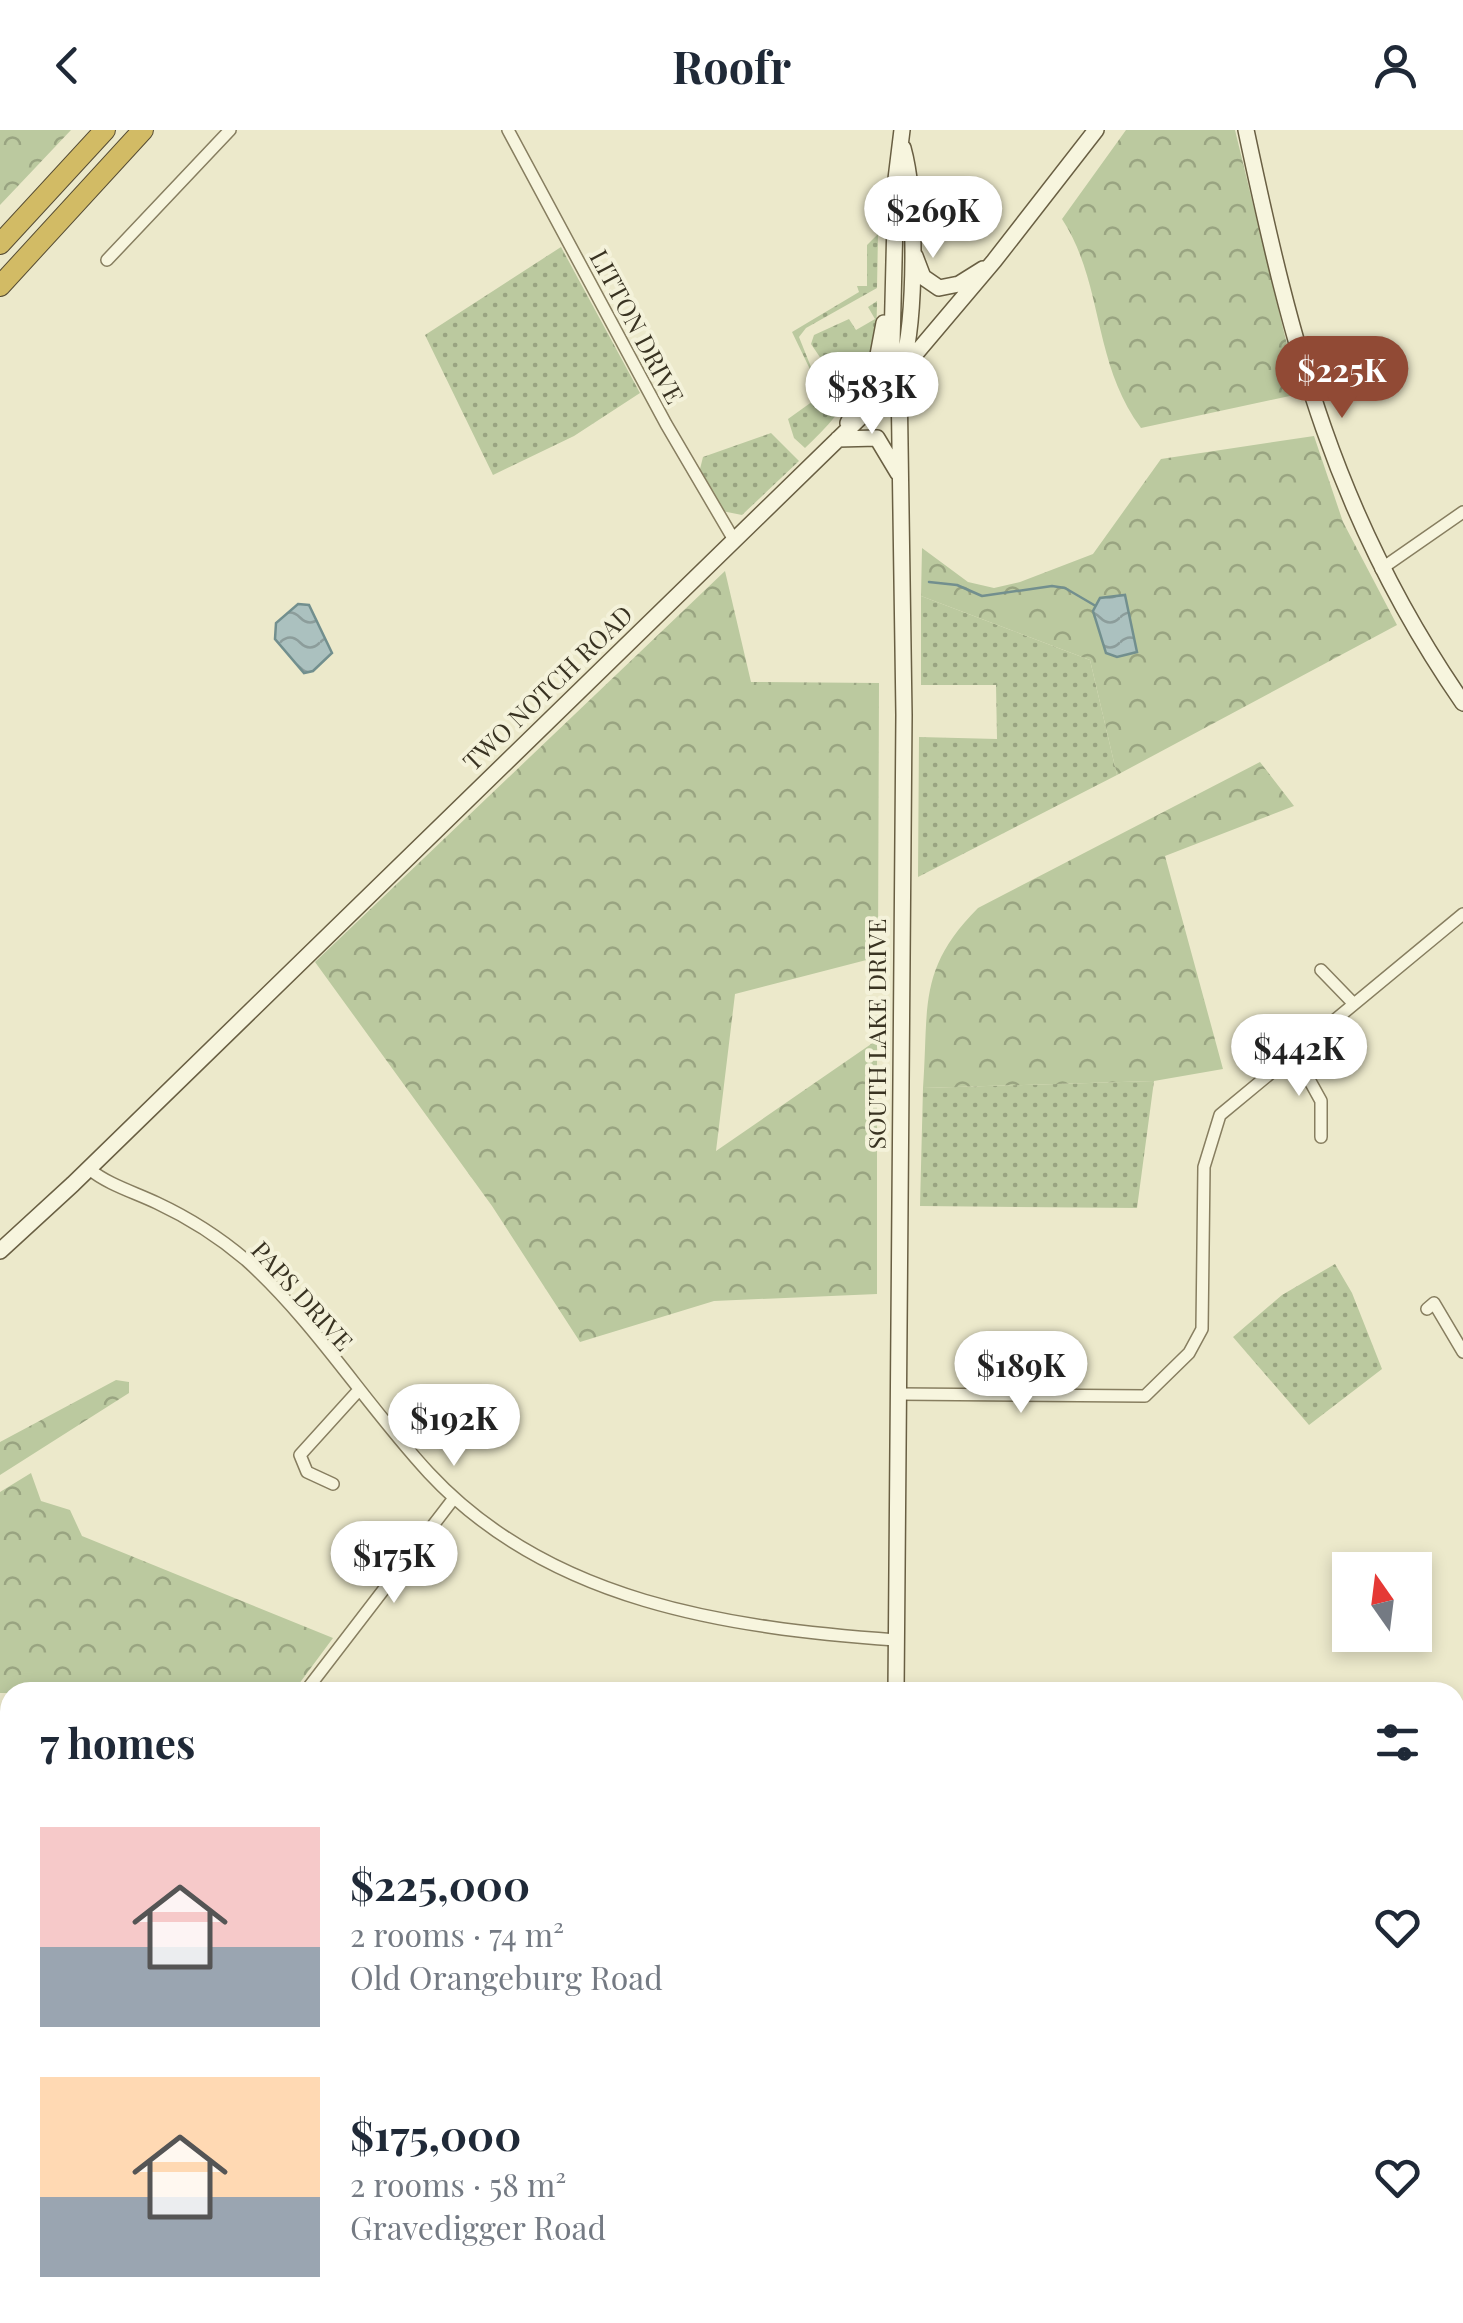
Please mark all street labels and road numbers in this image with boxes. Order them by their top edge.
street label: LITTON DRIVE [584,243,692,409]
street label: TWO NOTCH ROAD [455,597,639,777]
street label: SOUTH LAKE DRIVE [859,919,892,1149]
street label: PAPS DRIVE [245,1233,361,1357]

